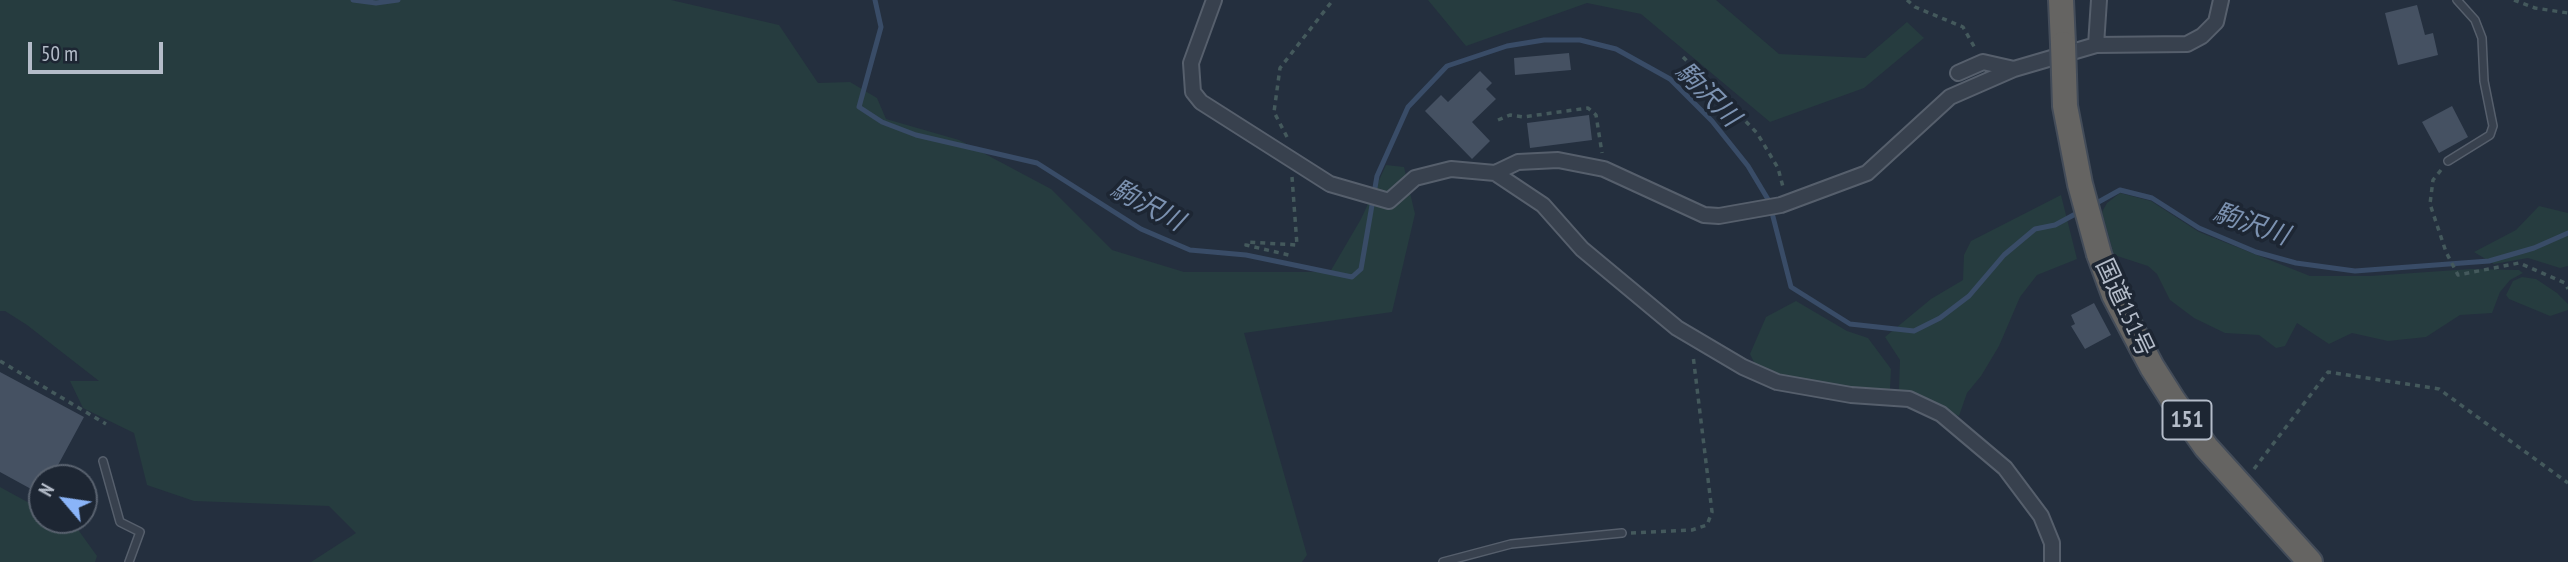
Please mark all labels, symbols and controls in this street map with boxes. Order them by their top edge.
scale bar [32,28,166,72]
text: 50 m [41,40,78,67]
water label: 駒沢川 [1668,56,1746,134]
water label: 駒沢川 [1105,174,1189,238]
water label: 駒沢川 [2209,198,2293,252]
street label: 国道151号 [2089,255,2159,361]
road number: 151 [2162,400,2212,440]
north arrow [28,464,98,534]
text: N [33,479,59,500]

